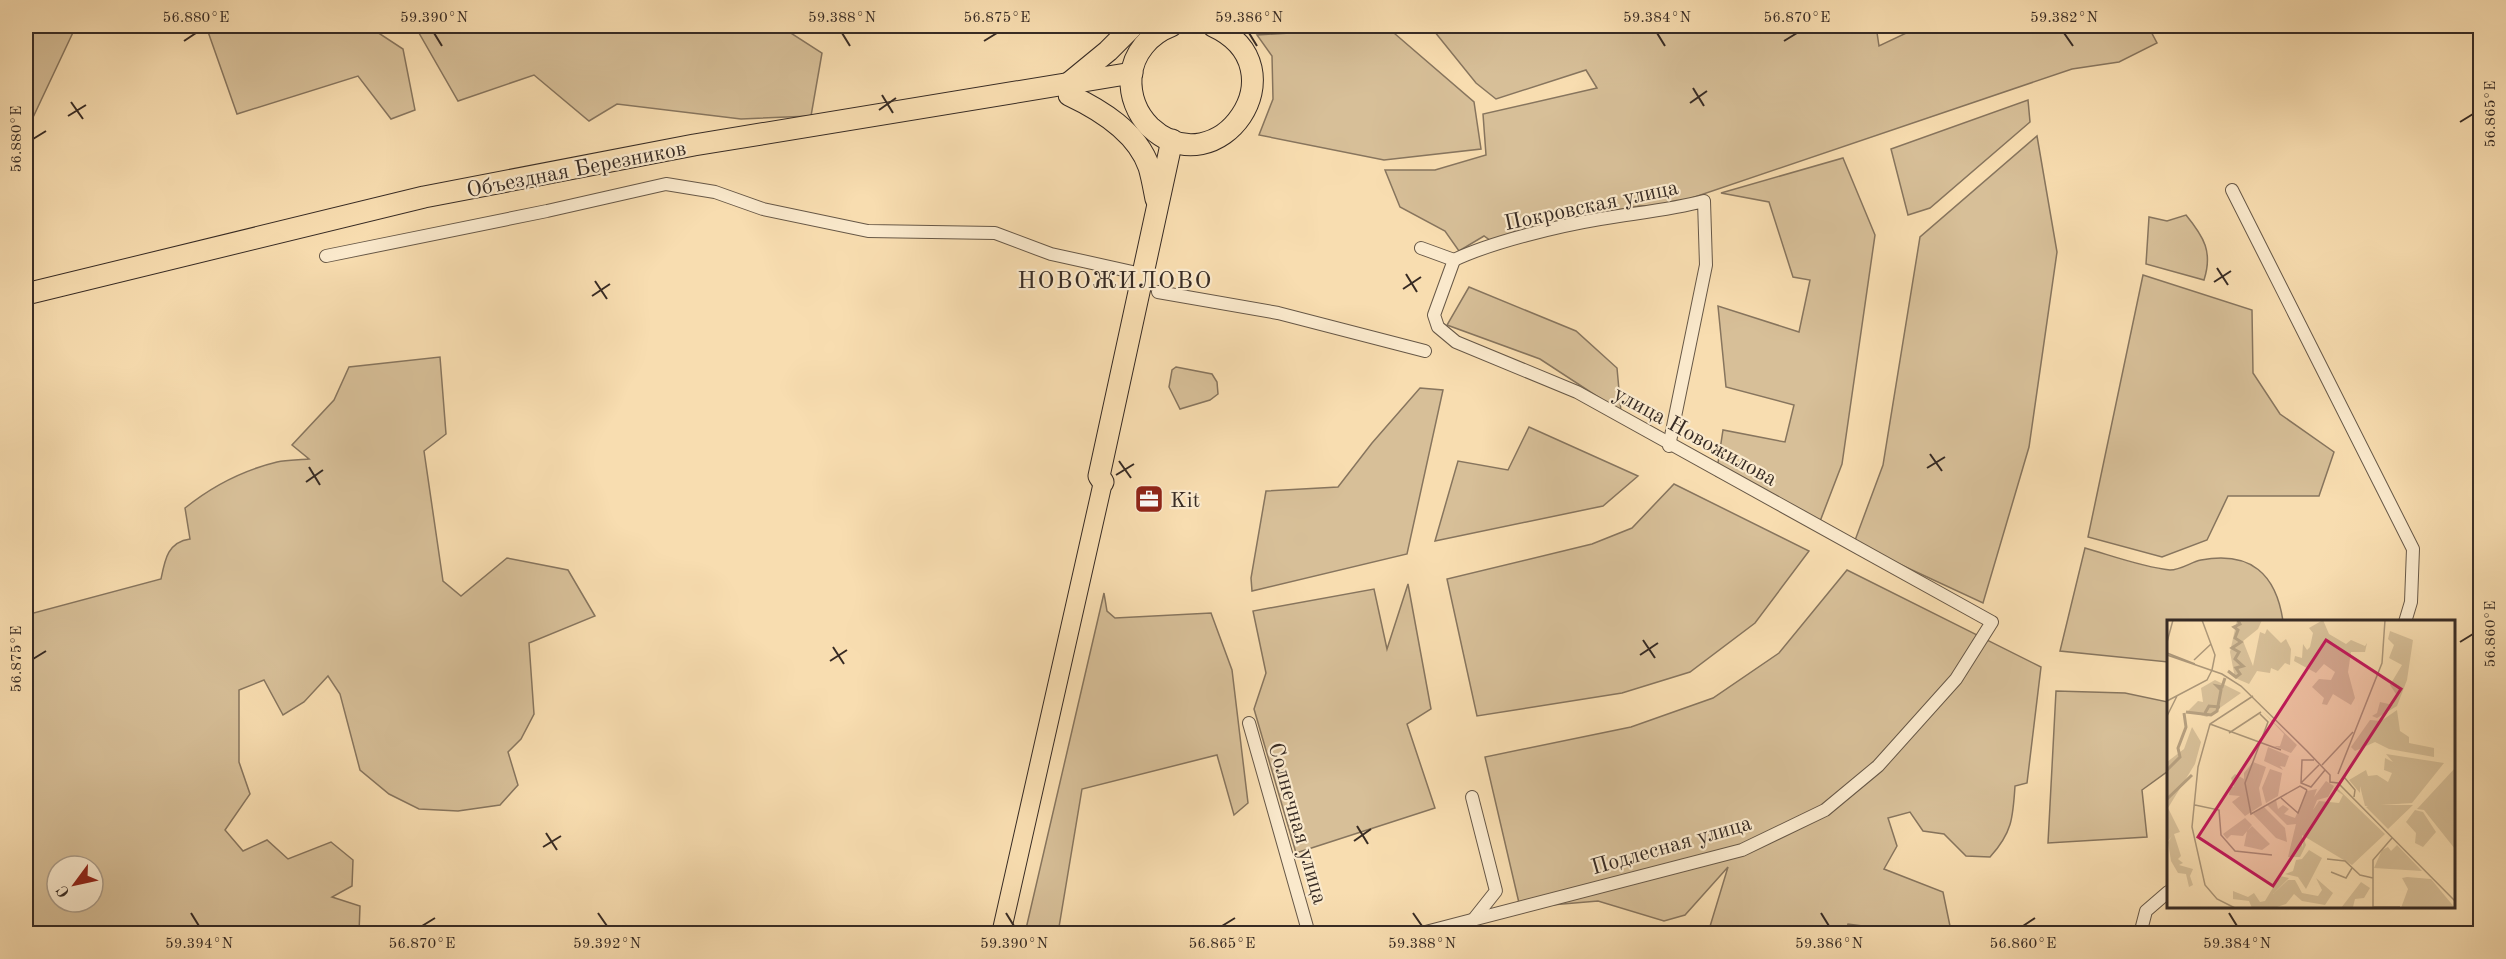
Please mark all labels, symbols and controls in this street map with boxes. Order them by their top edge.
text: 56.880°E [163,11,229,26]
text: 59.390°N [400,11,468,26]
text: 59.388°N [808,11,876,26]
text: 56.875°E [964,11,1030,26]
text: 59.386°N [1215,11,1283,26]
text: 59.384°N [1623,11,1691,26]
text: 56.870°E [1764,11,1830,26]
text: 59.382°N [2030,11,2098,26]
text: 56.865°E [2484,81,2499,147]
text: 56.880°E [10,106,25,172]
street label: Объездная Березников [465,138,688,202]
street label: Покровская улица [1502,177,1681,235]
district label: НОВОЖИЛОВО [1017,270,1213,294]
street label: улица Новожилова [1610,383,1781,491]
office icon: Kit [1133,483,1165,515]
place label: Kit [1170,490,1200,512]
text: 56.860°E [2484,601,2499,667]
inset map [2167,620,2455,908]
text: 56.875°E [10,626,25,692]
street label: Солнечная улица [1264,740,1331,907]
street label: Подлесная улица [1589,812,1754,879]
north arrow [45,854,105,914]
text: С [55,882,74,900]
text: 59.394°N [165,937,233,952]
text: 56.870°E [389,937,455,952]
text: 59.392°N [573,937,641,952]
text: 59.390°N [980,937,1048,952]
text: 56.865°E [1189,937,1255,952]
text: 59.388°N [1388,937,1456,952]
text: 59.386°N [1795,937,1863,952]
text: 56.860°E [1990,937,2056,952]
text: 59.384°N [2203,937,2271,952]

